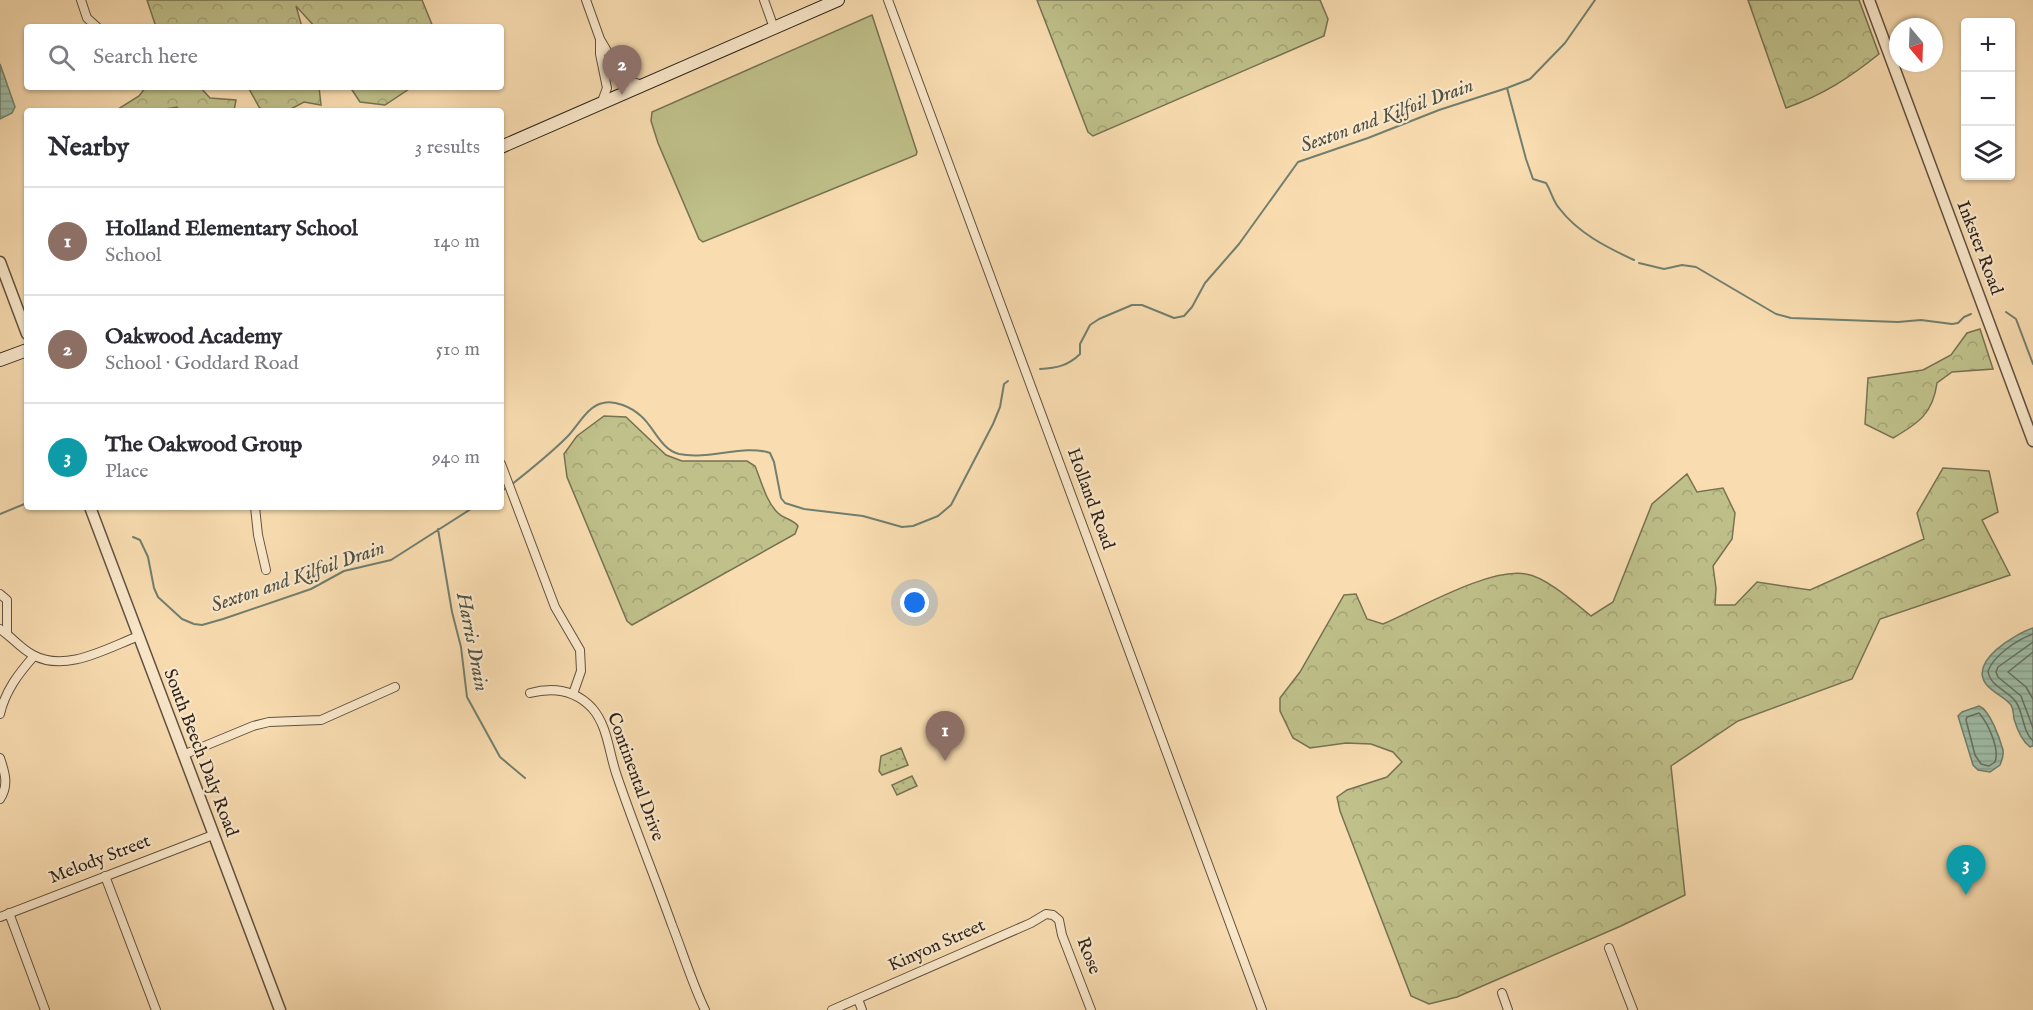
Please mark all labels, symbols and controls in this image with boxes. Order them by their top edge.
north arrow [1889,18,1943,72]
map controls [1961,18,2015,180]
button: + [1961,18,2015,72]
search box [24,24,504,90]
icon: search [45,41,78,74]
text: Search here [93,43,198,71]
pin: 2 [602,46,642,95]
button: − [1961,72,2015,126]
water label: Sexton and Kilfoil Drain [1297,73,1477,159]
button: layers [1961,126,2015,180]
text: Nearby [48,131,129,164]
text: 3 results [415,135,480,160]
street label: Inkster Road [1951,198,2008,299]
text: Holland Elementary School [105,215,358,243]
text: 1 [64,229,71,254]
text: 140 m [433,229,480,254]
text: School [105,243,161,268]
text: Oakwood Academy [105,323,282,351]
text: 2 [63,337,72,362]
text: 510 m [436,337,480,362]
text: School · Goddard Road [105,351,299,376]
text: The Oakwood Group [105,431,302,459]
text: 3 [64,445,71,470]
text: 940 m [432,445,480,470]
street label: Holland Road [1061,445,1119,553]
text: Place [105,459,148,484]
water label: Sexton and Kilfoil Drain [208,535,388,619]
your location [900,588,929,617]
water label: Harris Drain [450,590,494,693]
street label: South Beech Daly Road [157,666,243,841]
street label: Continental Drive [601,710,669,844]
pin: 1 [926,712,964,761]
street label: Melody Street [46,830,154,890]
pin: 3 [1946,846,1986,895]
street label: Kinyon Street [885,914,989,978]
street label: Rose [1070,934,1106,978]

